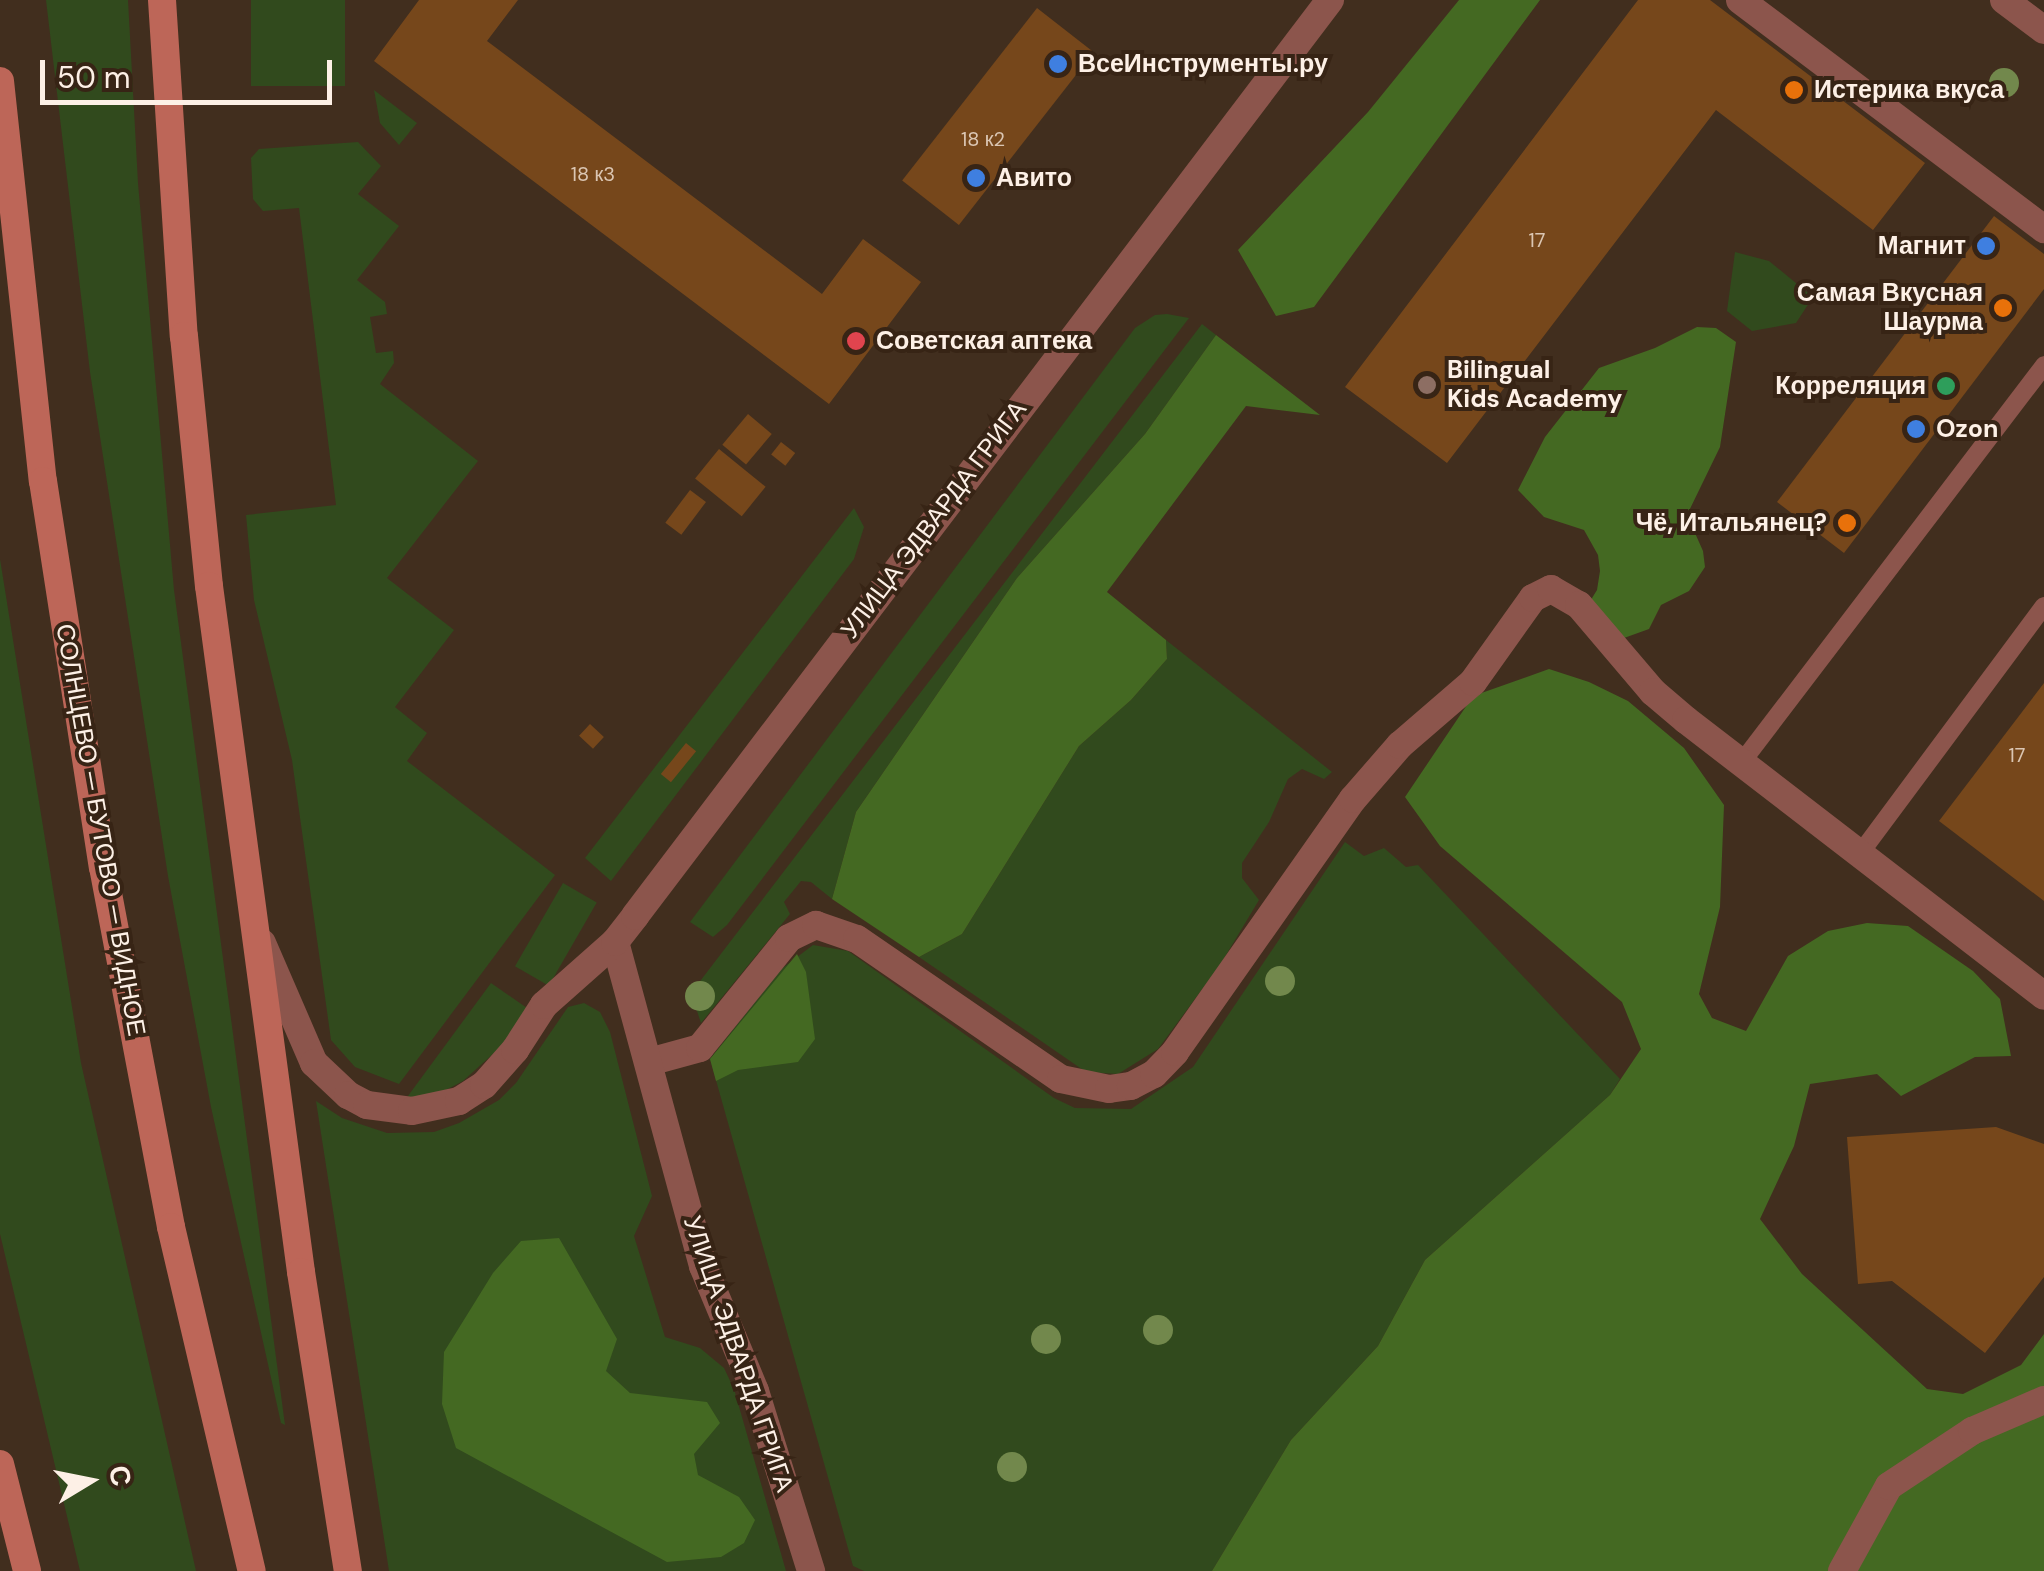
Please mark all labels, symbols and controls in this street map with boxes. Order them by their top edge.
scale bar [45,40,338,102]
place label: ВсеИнструменты.ру [1078,49,1328,79]
marker: ВсеИнструменты.ру [1047,53,1069,75]
text: 50 m [57,58,131,97]
place label: Истерика вкуса [1814,75,2004,105]
marker: Истерика вкуса [1783,79,1805,101]
house number: 18 к2 [961,127,1005,151]
house number: 18 к3 [571,162,615,186]
place label: Авито [996,163,1072,193]
marker: Авито [965,167,987,189]
house number: 17 [1529,228,1545,252]
place label: Магнит [1878,231,1966,261]
marker: Магнит [1975,235,1997,257]
place label: Самая Вкусная Шаурма [1797,279,1983,338]
marker: Самая Вкусная Шаурма [1992,297,2014,319]
place label: Советская аптека [876,326,1092,356]
marker: Советская аптека [845,330,867,352]
place label: Bilingual Kids Academy [1447,356,1622,415]
place label: Корреляция [1775,371,1926,401]
marker: Bilingual Kids Academy [1416,374,1438,396]
marker: Корреляция [1935,375,1957,397]
street label: УЛИЦА ЭДВАРДА ГРИГА [835,395,1033,645]
place label: Ozon [1936,414,1999,444]
marker: Ozon [1905,418,1927,440]
place label: Чё, Итальянец? [1636,508,1827,538]
marker: Чё, Итальянец? [1836,512,1858,534]
street label: СОЛНЦЕВО — БУТОВО — ВИДНОЕ [49,621,151,1039]
house number: 17 [2009,743,2025,767]
street label: УЛИЦА ЭДВАРДА ГРИГА [677,1212,799,1496]
north arrow [40,1431,140,1531]
text: С [100,1463,140,1489]

